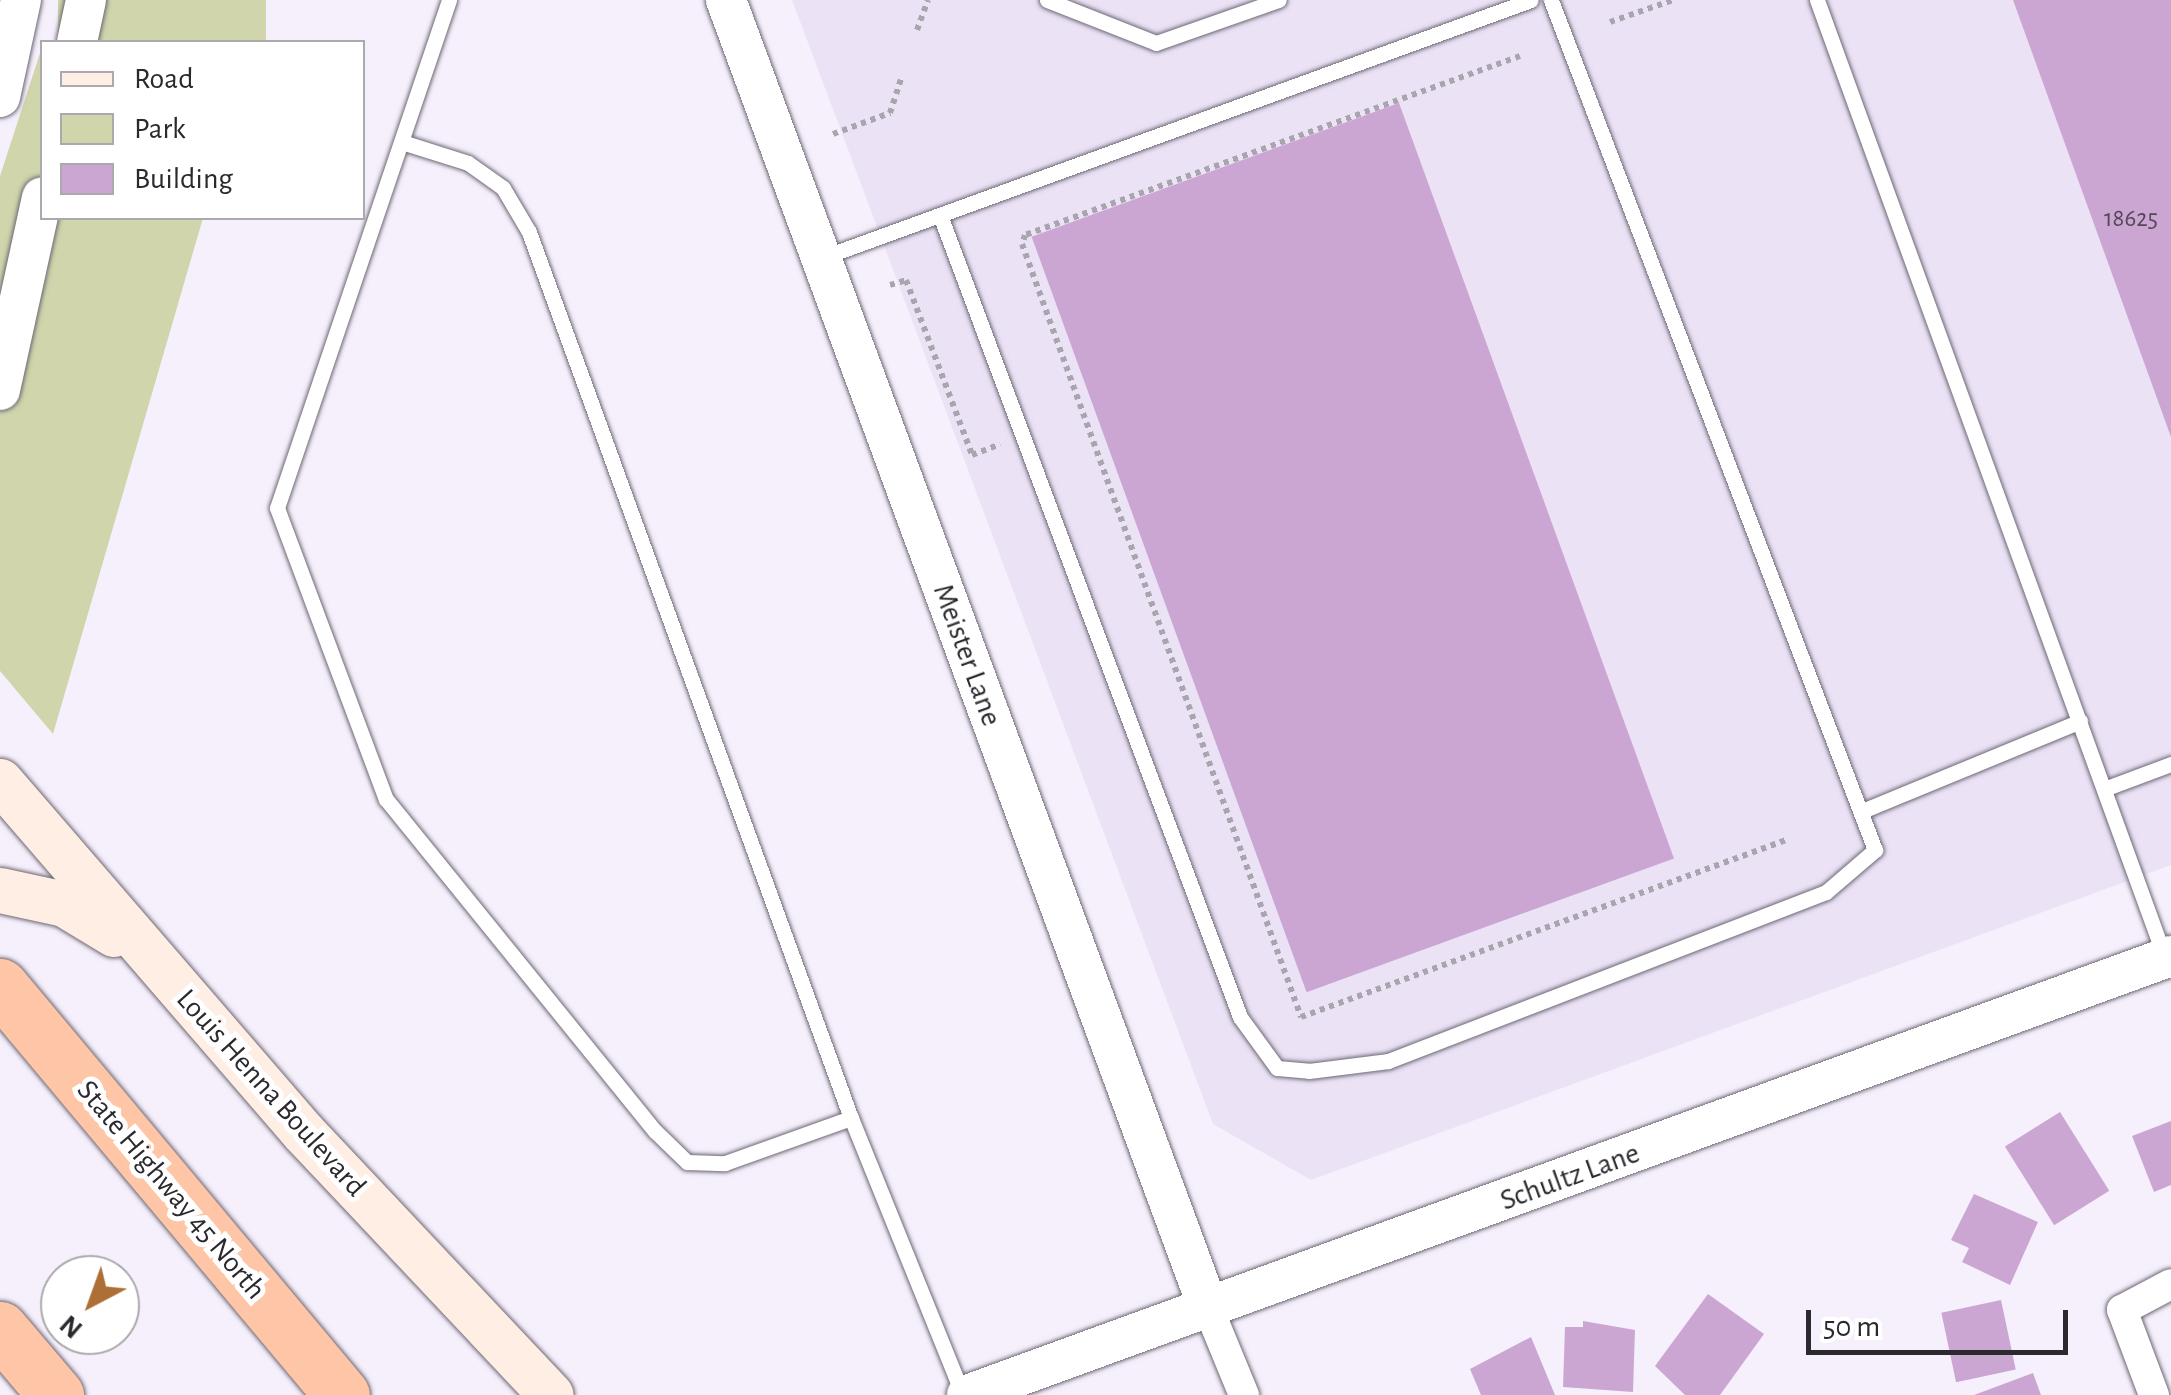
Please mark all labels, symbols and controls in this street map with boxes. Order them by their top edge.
legend [40,40,365,220]
text: Road [134,64,194,94]
text: Park [134,114,186,144]
text: Building [134,164,233,194]
house number: 18625 [2104,204,2158,234]
street label: Meister Lane [925,579,1009,731]
street label: Louis Henna Boulevard [168,982,374,1204]
street label: State Highway 45 North [69,1073,273,1307]
street label: Schultz Lane [1495,1135,1645,1219]
north arrow [40,1255,140,1355]
scale bar [1811,1290,2074,1352]
text: N [55,1309,88,1343]
text: 50 m [1823,1312,1880,1342]

